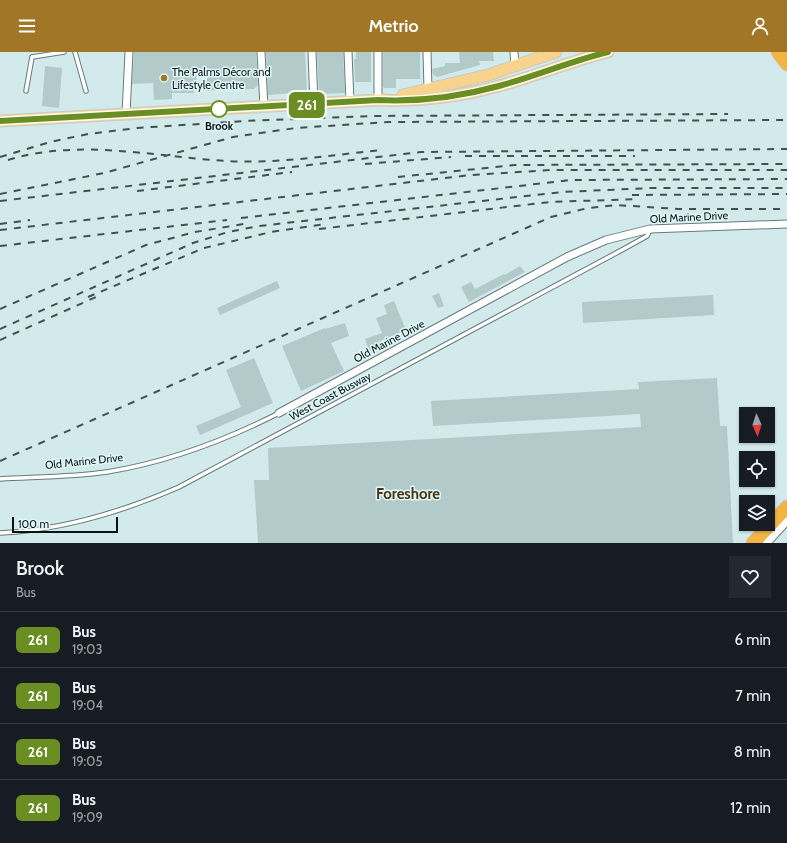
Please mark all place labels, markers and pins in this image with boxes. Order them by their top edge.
place label: The Palms Décor and Lifestyle Centre [172,65,271,92]
marker: The Palms Décor and Lifestyle Centre [159,73,169,83]
marker: Brook [210,100,228,118]
place label: Brook [205,119,234,133]

